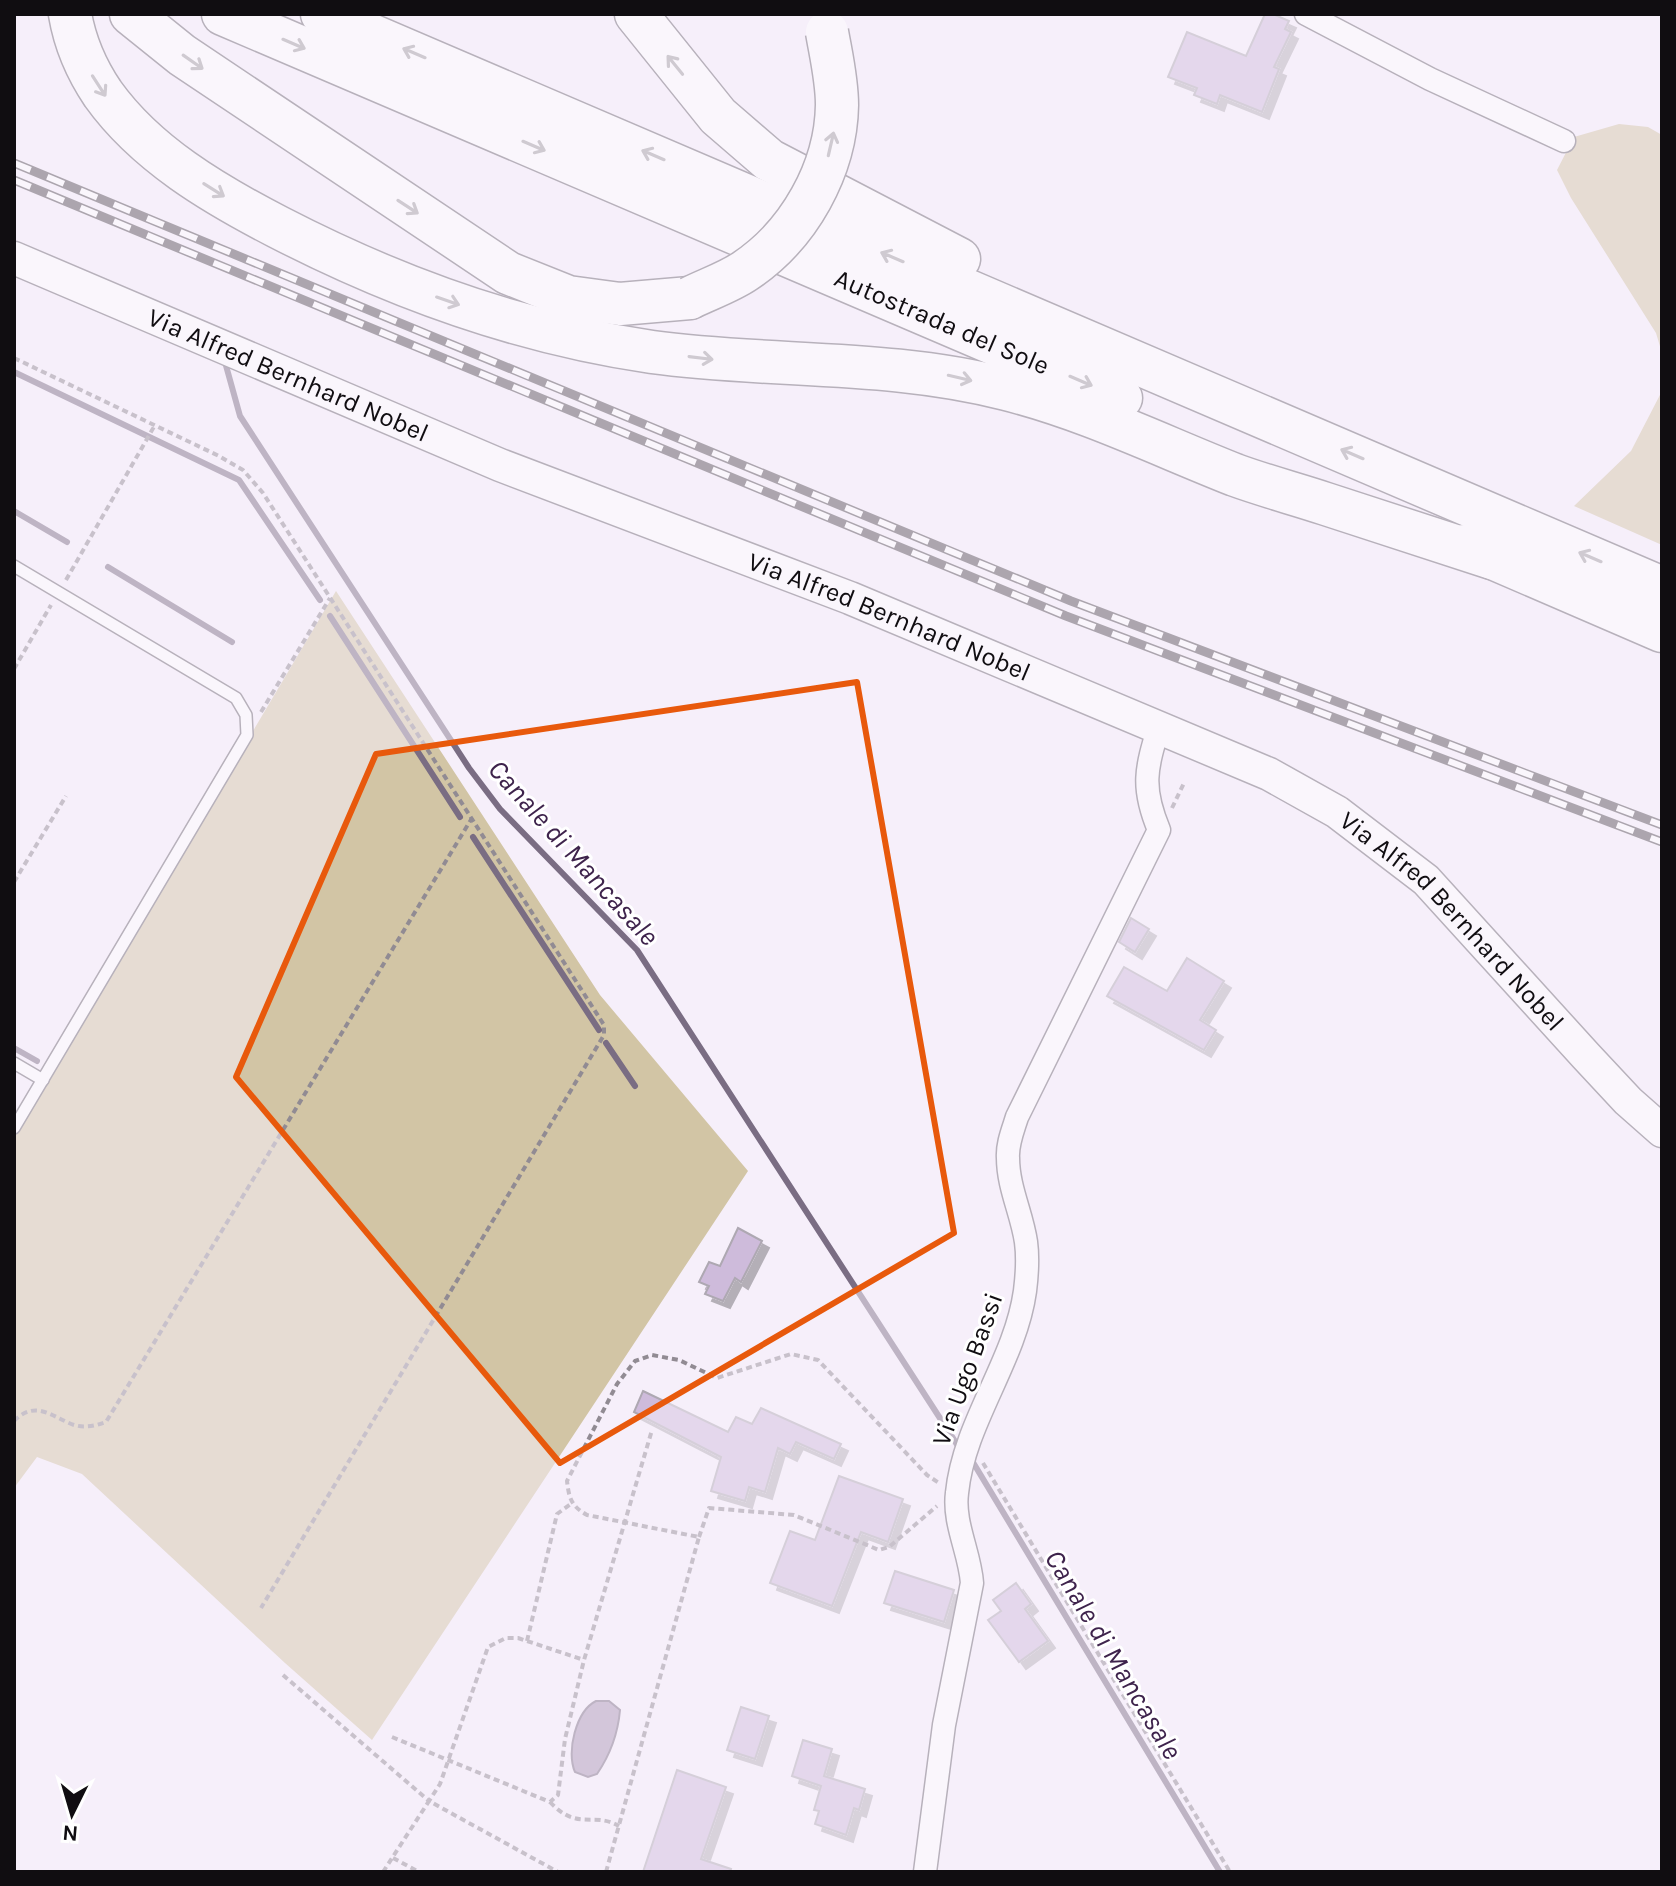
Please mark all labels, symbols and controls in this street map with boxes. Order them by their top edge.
one-way arrow [282,38,306,53]
one-way arrow [402,45,427,60]
one-way arrow [181,54,203,70]
one-way arrow [666,55,683,76]
one-way arrow [90,74,107,96]
one-way arrow [824,132,839,157]
one-way arrow [521,139,546,154]
one-way arrow [641,147,666,162]
one-way arrow [202,183,225,199]
one-way arrow [396,199,418,216]
one-way arrow [880,249,905,264]
street label: Autostrada del Sole [830,262,1054,382]
one-way arrow [436,295,461,310]
street label: Via Alfred Bernhard Nobel [143,302,433,449]
one-way arrow [688,351,714,366]
one-way arrow [947,371,973,386]
one-way arrow [1069,374,1093,389]
one-way arrow [1340,446,1364,461]
street label: Via Alfred Bernhard Nobel [744,546,1035,688]
one-way arrow [1579,549,1603,564]
water label: Canale di Mancasale [482,753,666,952]
street label: Via Alfred Bernhard Nobel [1334,805,1570,1037]
street label: Via Ugo Bassi [925,1288,1009,1450]
water label: Canale di Mancasale [1038,1544,1189,1765]
north arrow [32,1774,112,1854]
text: N [61,1819,79,1847]

